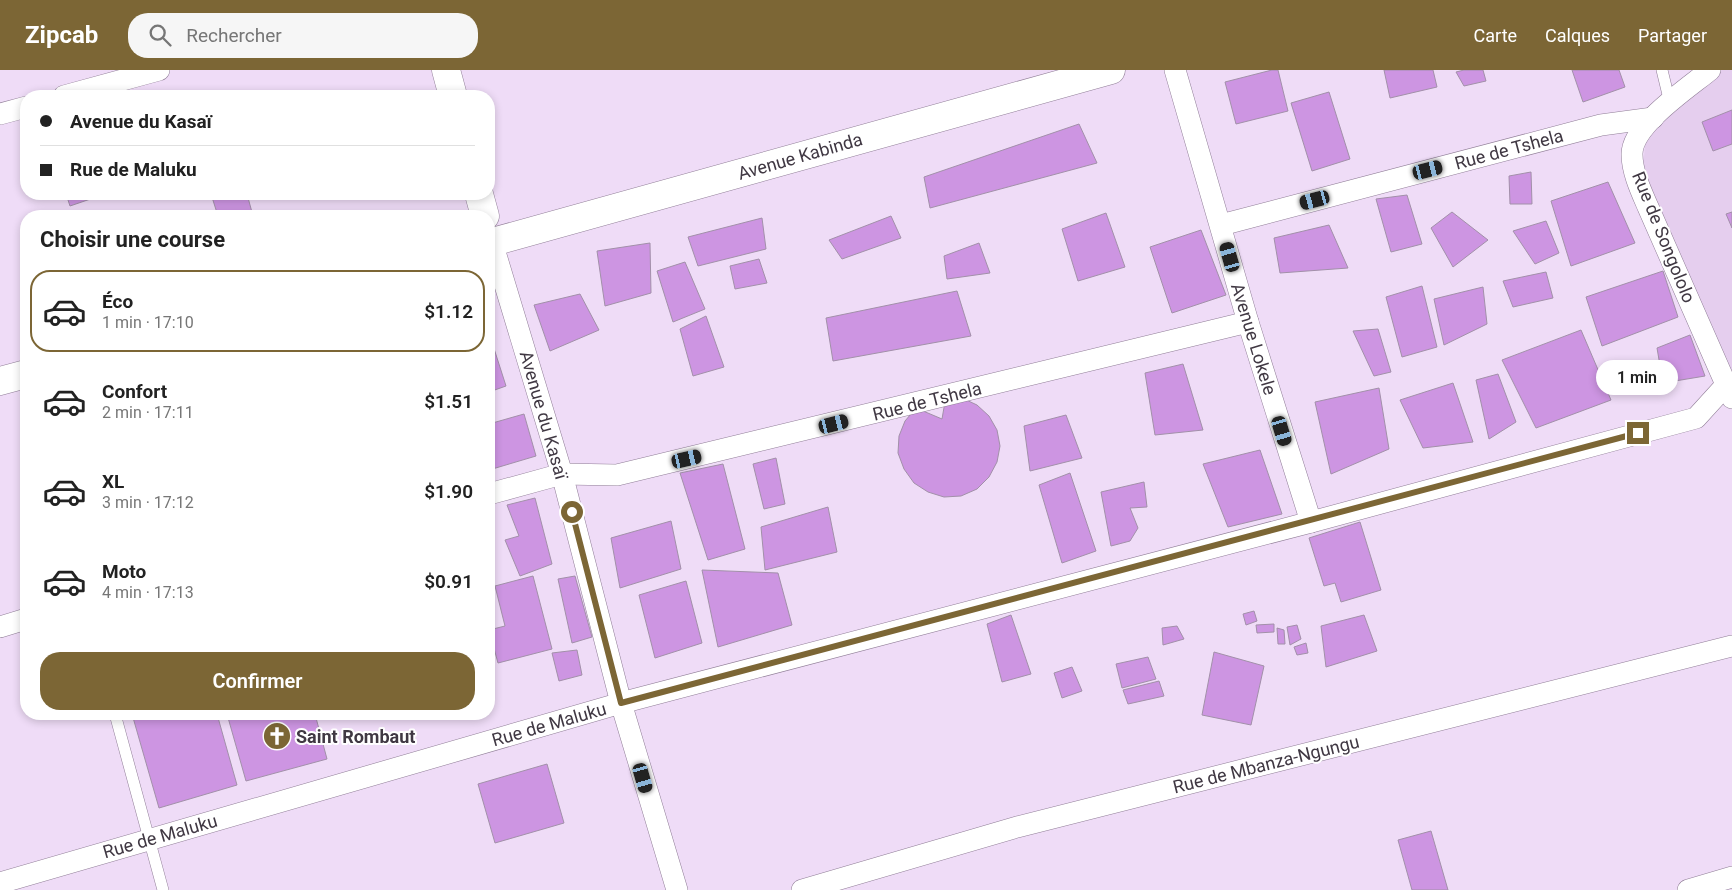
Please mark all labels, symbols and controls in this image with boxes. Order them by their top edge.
search box [128,13,478,58]
text: Zipcab [25,21,98,49]
icon: search [146,21,174,49]
text: Rechercher [186,24,282,47]
text: Carte [1474,25,1517,46]
text: Calques [1545,25,1610,46]
text: Partager [1638,25,1707,46]
text: Avenue du Kasaï [70,110,212,133]
street label: Rue de Tshela [1452,124,1566,174]
street label: Avenue Kabinda [735,128,865,184]
text: Rue de Maluku [70,158,197,181]
car [1411,159,1444,181]
street label: Rue de Songololo [1628,168,1700,306]
car [1298,189,1331,211]
text: Choisir une course [40,227,225,252]
car [1218,241,1241,273]
street label: Avenue Lokele [1227,281,1281,397]
icon: car [42,289,87,334]
text: Éco [102,290,133,313]
text: $1.12 [424,300,473,323]
text: 1 min · 17:10 [102,313,194,332]
street label: Avenue du Kasaï [516,348,573,483]
callout: 1 min [1597,360,1679,396]
text: 1 min [1617,368,1657,387]
street label: Rue de Tshela [870,377,984,425]
icon: car [42,379,87,424]
text: Confort [102,380,167,403]
text: $1.51 [424,390,473,413]
text: 2 min · 17:11 [102,403,194,422]
car [817,413,850,435]
car [1270,414,1293,448]
route end [1627,422,1649,444]
car [670,448,703,470]
icon: car [42,469,87,514]
text: XL [102,470,124,493]
text: $1.90 [424,480,473,503]
text: 3 min · 17:12 [102,493,194,512]
route start [561,501,583,523]
icon: car [42,559,87,604]
text: Moto [102,560,146,583]
text: $0.91 [424,570,473,593]
text: 4 min · 17:13 [102,583,194,602]
button: Confirmer [40,652,475,710]
street label: Rue de Maluku [489,698,609,750]
church icon: Saint Rombaut [262,721,292,751]
place label: Saint Rombaut [296,726,415,747]
street label: Rue de Mbanza-Ngungu [1171,731,1361,797]
car [631,762,654,794]
street label: Rue de Maluku [100,810,220,862]

